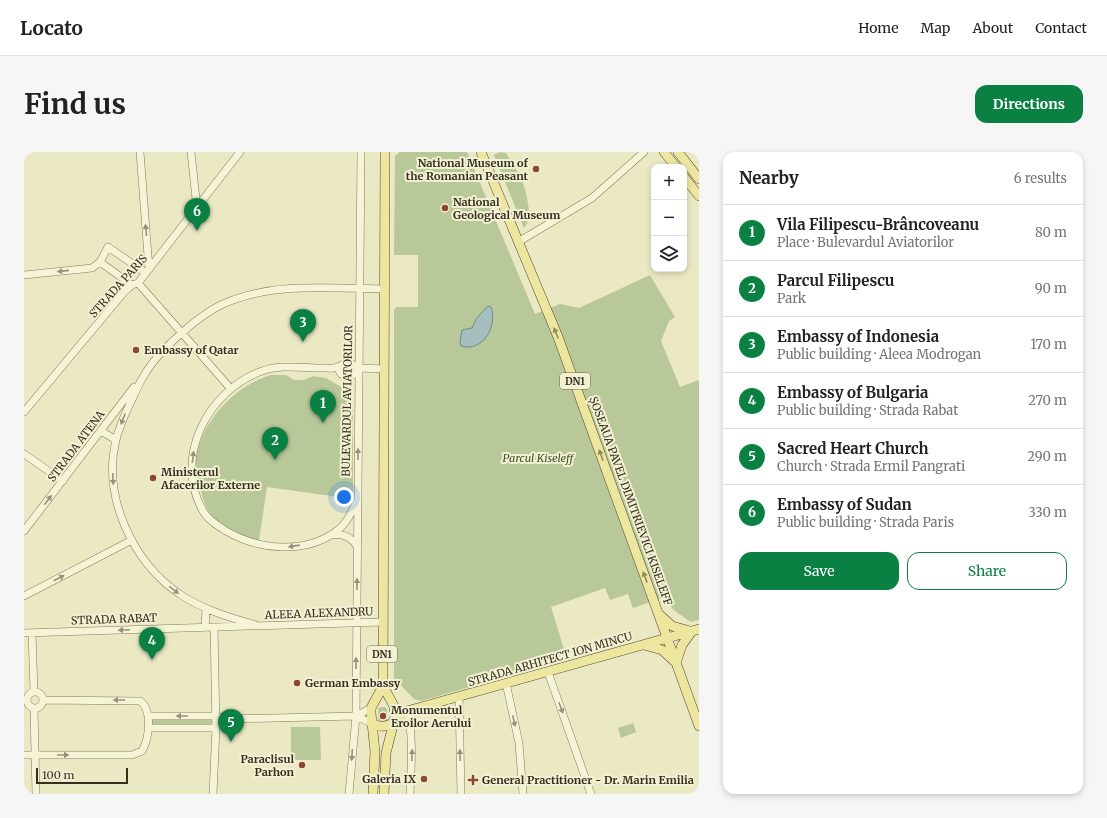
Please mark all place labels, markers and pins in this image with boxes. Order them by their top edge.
place label: National Museum of the Romanian Peasant [406,156,529,183]
marker: National Museum of the Romanian Peasant [531,164,541,174]
place label: National Geological Museum [453,195,560,222]
pin: 6 [184,198,210,231]
marker: National Geological Museum [440,203,450,213]
pin: 3 [290,309,316,342]
place label: Embassy of Qatar [144,343,239,357]
marker: Embassy of Qatar [131,345,141,355]
pin: 1 [310,390,336,423]
pin: 2 [262,427,288,460]
place label: Ministerul Afacerilor Externe [160,465,260,492]
marker: Ministerul Afacerilor Externe [148,473,158,483]
pin: 4 [139,627,165,660]
place label: German Embassy [305,676,401,690]
marker: German Embassy [292,678,302,688]
place label: Monumentul Eroilor Aerului [391,703,471,730]
pin: 5 [218,709,244,742]
marker: Monumentul Eroilor Aerului [378,711,388,721]
place label: Paraclisul Parhon [240,752,295,779]
marker: Paraclisul Parhon [297,760,307,770]
place label: Galeria IX [362,772,416,786]
place label: General Practitioner - Dr. Marin Emilia [482,773,694,787]
marker: Galeria IX [419,774,429,784]
marker: General Practitioner - Dr. Marin Emilia [467,774,479,786]

